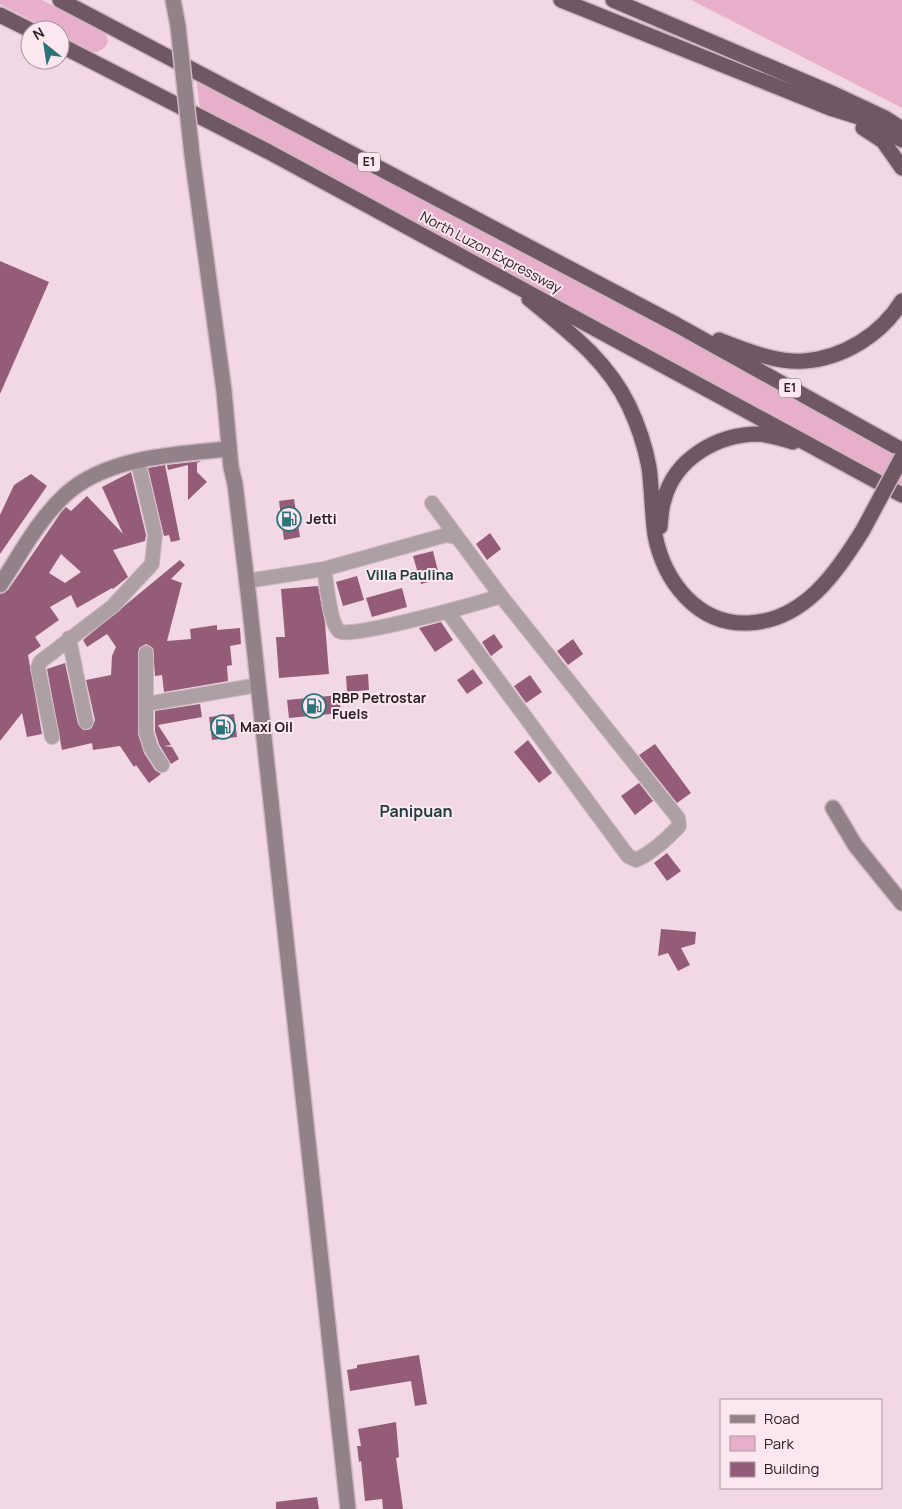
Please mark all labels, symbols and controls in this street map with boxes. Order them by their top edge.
north arrow [20,20,70,70]
text: N [29,23,47,44]
road number: E1 [358,152,380,172]
street label: North Luzon Expressway [417,206,566,297]
road number: E1 [779,378,801,398]
fuel station icon: Jetti [276,506,302,532]
place label: Jetti [306,509,337,528]
district label: Villa Paulina [366,564,454,585]
place label: RBP Petrostar Fuels [332,688,427,723]
fuel station icon: RBP Petrostar Fuels [301,693,327,719]
fuel station icon: Maxi Oil [210,714,236,740]
place label: Maxi Oil [240,717,293,736]
district label: Panipuan [380,800,452,822]
legend [720,1399,882,1489]
text: Road [764,1408,800,1429]
text: Park [764,1433,794,1454]
text: Building [764,1458,819,1479]

